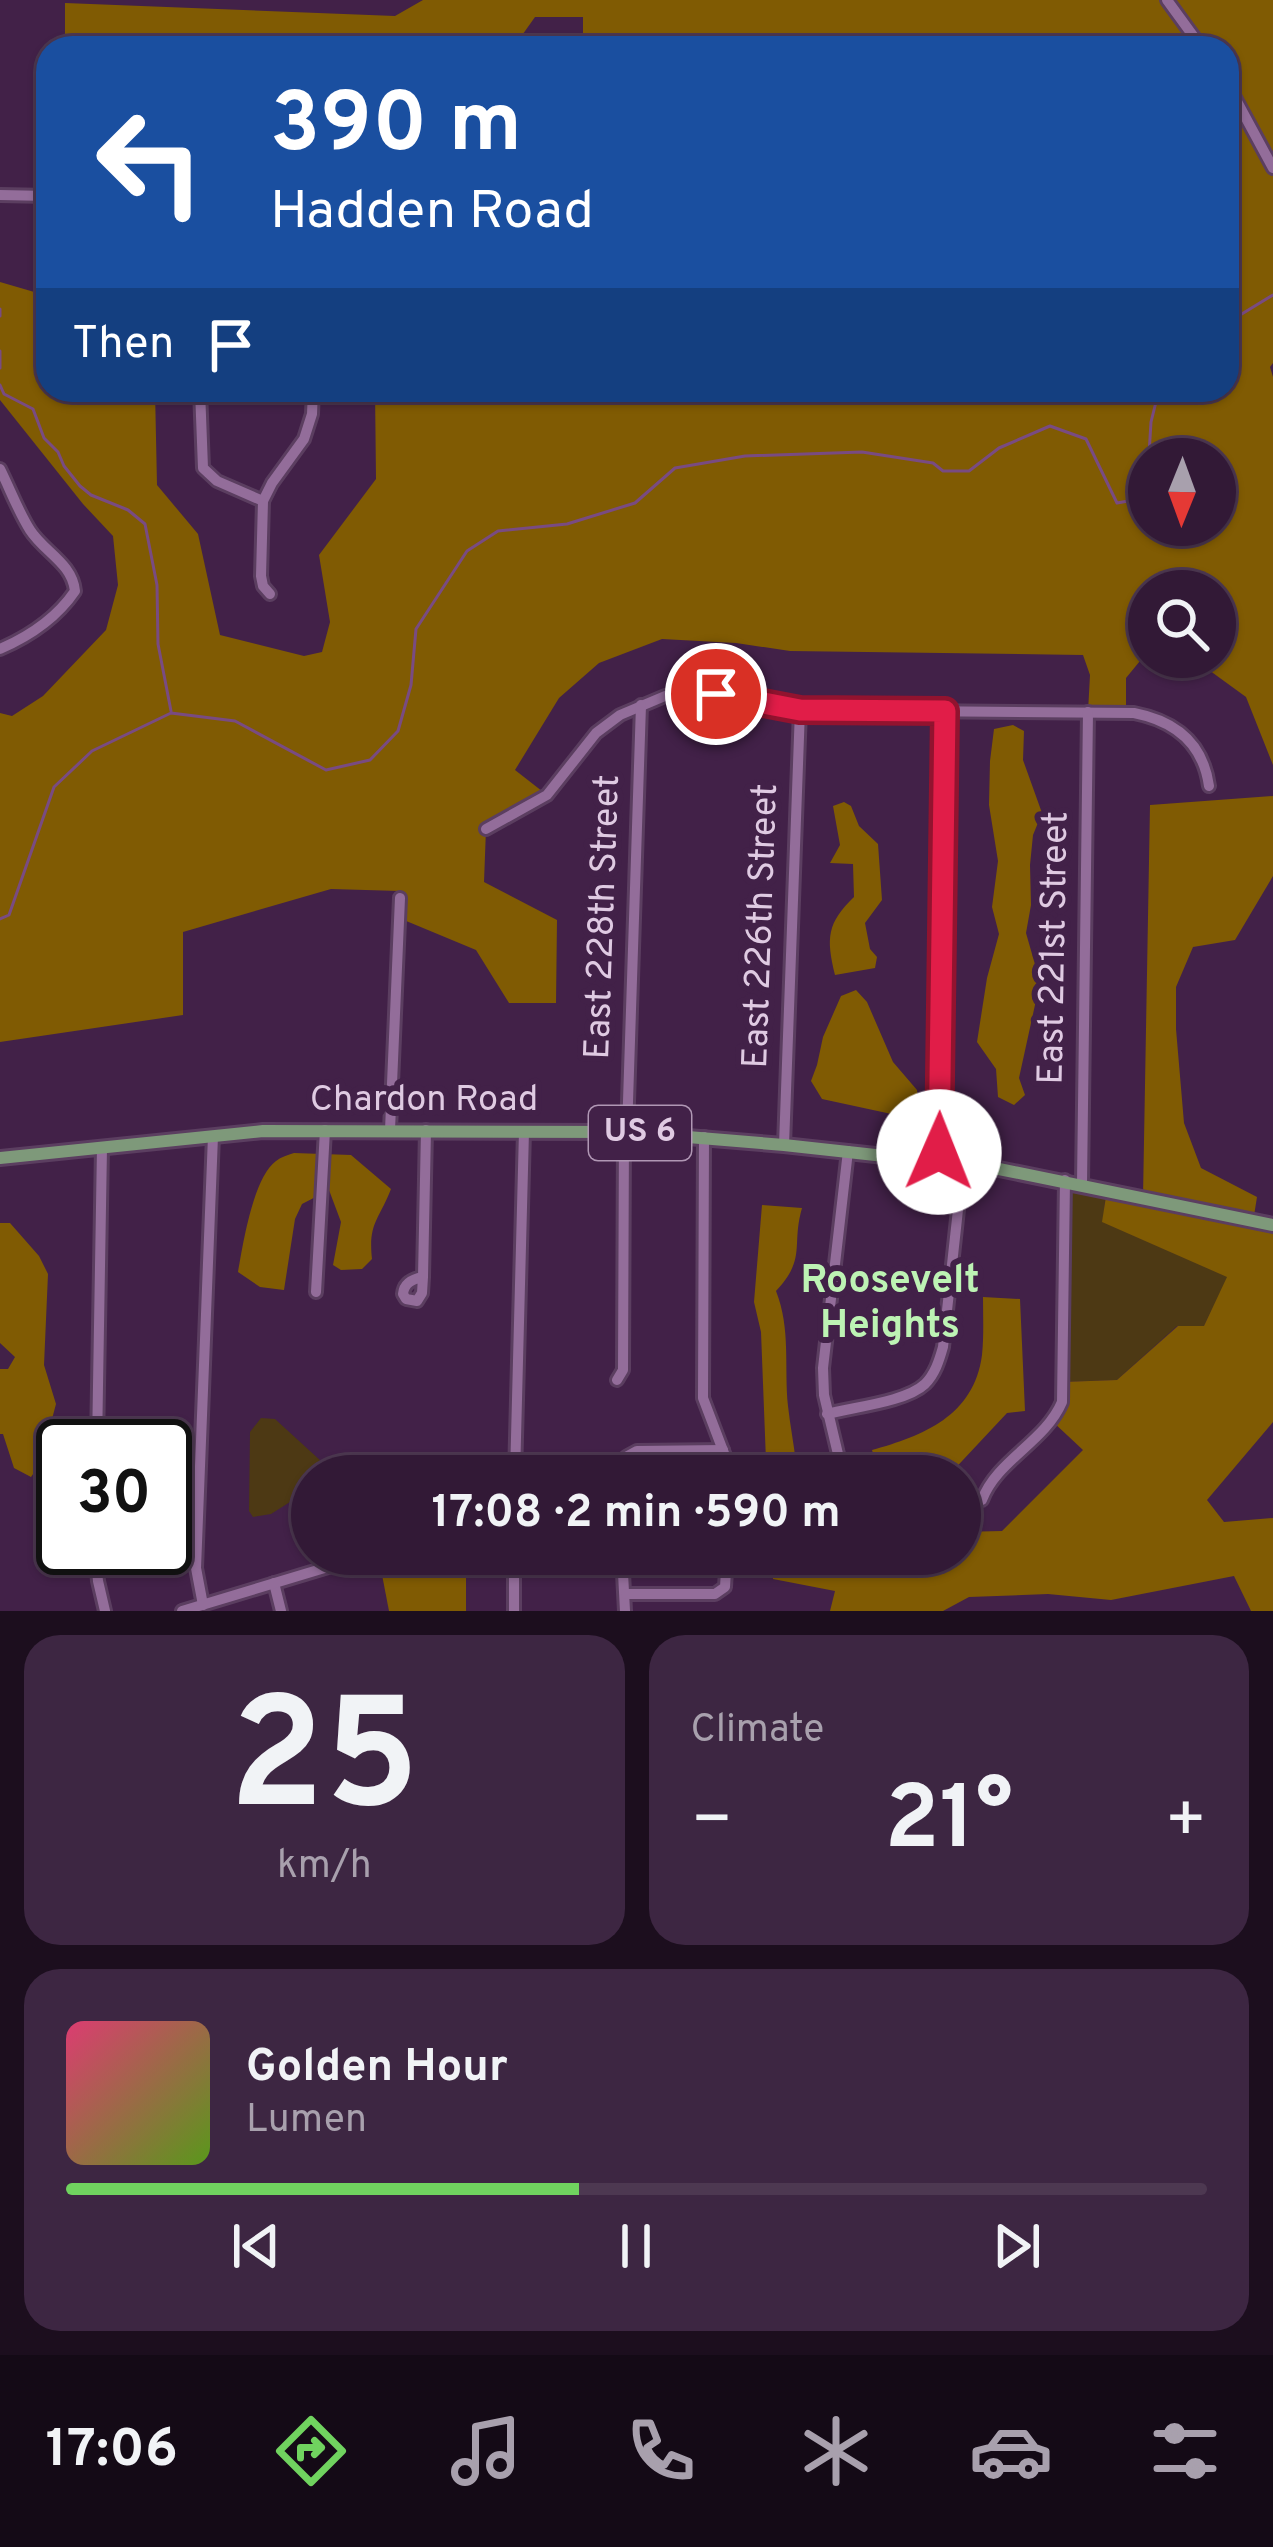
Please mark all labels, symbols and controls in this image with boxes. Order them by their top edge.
text: 390 m [270,75,522,181]
icon: left [72,84,228,240]
text: Hadden Road [270,179,594,248]
icon: arrive [198,312,264,378]
text: Then [72,317,174,374]
north arrow [1128,438,1236,546]
map controls [1128,438,1236,678]
button: search [1128,570,1236,678]
pin [665,643,767,745]
icon: arrive [683,661,749,727]
street label: East 228th Street [576,774,632,1060]
street label: East 226th Street [734,783,790,1069]
street label: East 221st Street [1030,811,1080,1085]
street label: Chardon Road [310,1078,538,1124]
position arrow [876,1089,1002,1215]
road number: US 6 [589,1106,691,1160]
district label: Roosevelt Heights [800,1258,980,1352]
speed limit sign: 30 [36,1419,192,1575]
text: 17:08 · 2 min · 590 m [431,1486,841,1543]
text: 25 [229,1666,420,1864]
text: Climate [691,1707,824,1756]
text: 21° [885,1767,1013,1880]
text: − [691,1782,733,1865]
text: + [1164,1782,1207,1865]
text: km/h [277,1843,372,1892]
text: Golden Hour [246,2040,508,2097]
text: Lumen [246,2097,367,2146]
icon: previous [223,2213,289,2279]
icon: pause [603,2213,669,2279]
icon: next [984,2213,1050,2279]
icon: directions [269,2409,353,2493]
icon: music [444,2409,528,2493]
icon: phone [619,2409,703,2493]
icon: climate [794,2409,878,2493]
icon: car [969,2409,1053,2493]
icon: filters [1143,2409,1227,2493]
text: 17:06 [45,2417,178,2486]

